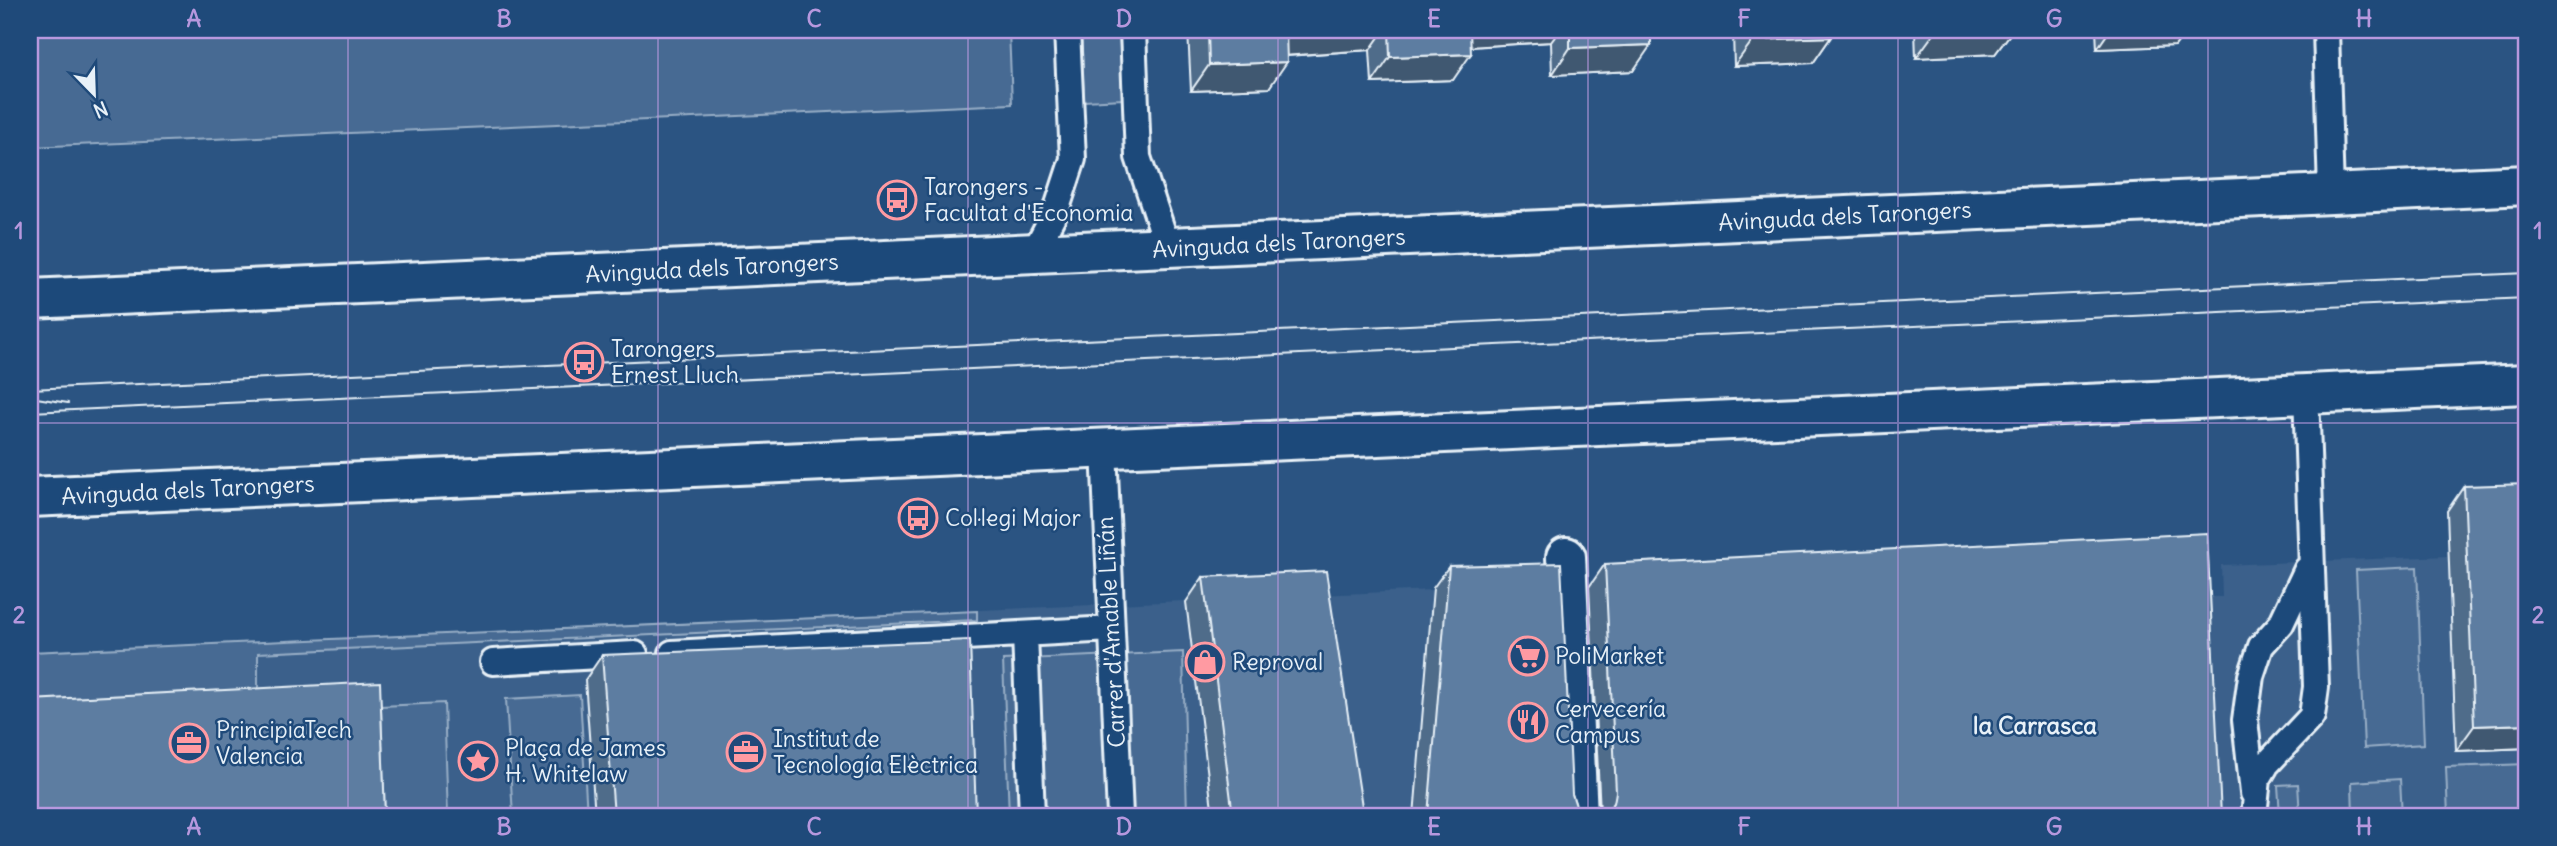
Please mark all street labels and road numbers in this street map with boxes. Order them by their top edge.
street label: Avinguda dels Tarongers [1718,194,1972,237]
street label: Avinguda dels Tarongers [1152,221,1406,264]
street label: Avinguda dels Tarongers [585,246,839,289]
street label: Avinguda dels Tarongers [61,468,315,511]
street label: Carrer d'Amable Liñán [1090,516,1131,748]

